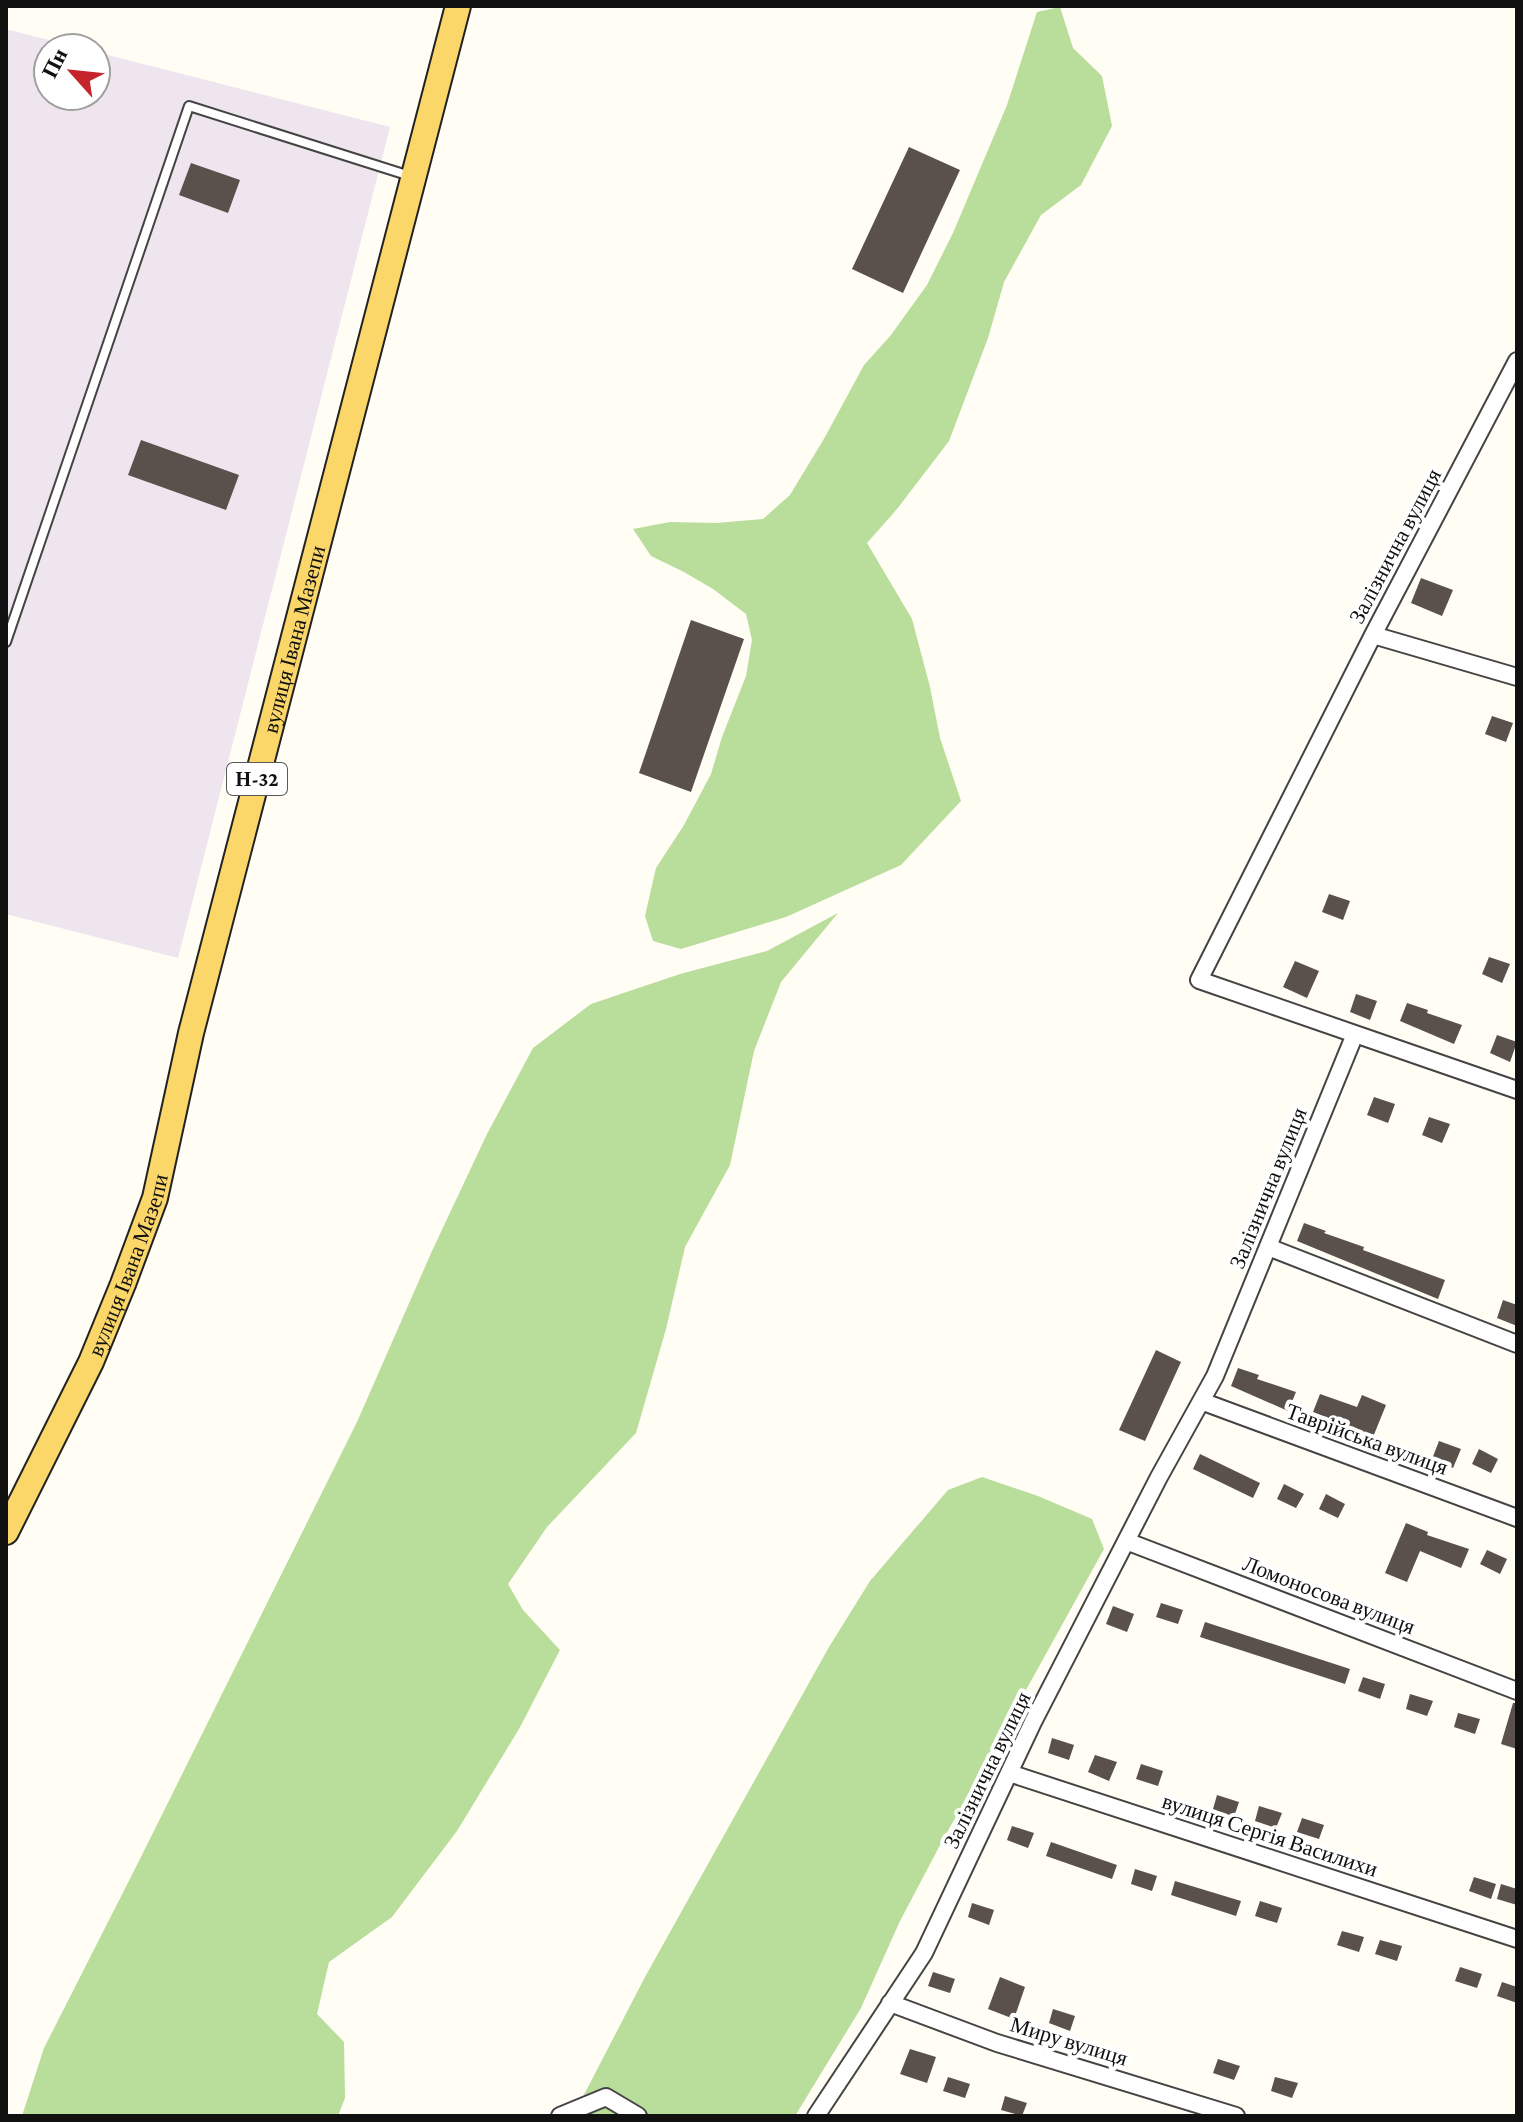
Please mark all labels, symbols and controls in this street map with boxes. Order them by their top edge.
north arrow [32,32,112,112]
text: Пн [37,44,73,82]
street label: Залізнична вулиця [1344,464,1446,628]
street label: вулиця Івана Мазепи [257,542,330,736]
road number: Н-32 [227,763,287,795]
street label: Залізнична вулиця [1224,1104,1312,1272]
street label: вулиця Івана Мазепи [82,1171,172,1360]
street label: Таврійська вулиця [1283,1398,1451,1480]
street label: Ломоносова вулиця [1239,1551,1419,1639]
street label: Залізнична вулиця [938,1688,1036,1852]
street label: вулиця Сергія Василихи [1159,1788,1381,1882]
street label: Миру вулиця [1007,2011,1131,2071]

